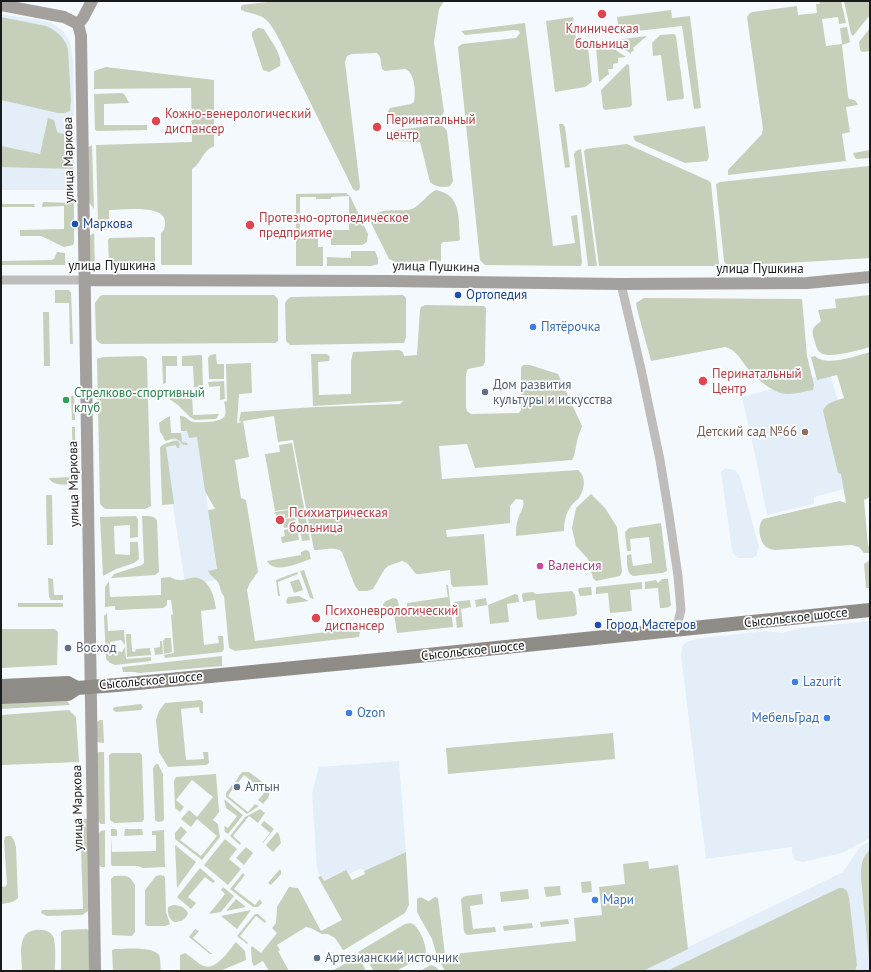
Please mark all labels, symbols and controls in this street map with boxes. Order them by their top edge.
marker: Клиническая больница [596,8,608,20]
place label: Клиническая больница [565,21,639,52]
place label: Кожно-венерологический диспансер [165,106,311,137]
place label: Перинатальный центр [386,112,476,143]
marker: Кожно-венерологический диспансер [150,115,162,127]
street label: улица Маркова [60,117,78,203]
marker: Перинатальный центр [371,121,383,133]
place label: Протезно-ортопедическое предприятие [259,210,409,241]
place label: Маркова [83,216,133,232]
marker: Маркова [70,219,80,229]
marker: Протезно-ортопедическое предприятие [244,219,256,231]
street label: улица Пушкина [68,258,156,274]
street label: улица Пушкина [392,258,480,276]
street label: улица Пушкина [716,261,804,277]
place label: Ортопедия [466,287,527,303]
marker: Ортопедия [453,290,463,300]
place label: Пятёрочка [541,319,600,335]
marker: Пятёрочка [528,322,538,332]
place label: Перинатальный Центр [712,366,802,397]
marker: Перинатальный Центр [697,375,709,387]
place label: Дом развития культуры и искусства [493,377,613,408]
place label: Стрелково-спортивный клуб [74,385,205,416]
marker: Дом развития культуры и искусства [480,387,490,397]
marker: Стрелково-спортивный клуб [61,395,71,405]
place label: Детский сад №66 [697,424,797,440]
marker: Детский сад №66 [800,427,810,437]
street label: улица Маркова [65,441,83,527]
place label: Психиатрическая больница [289,505,388,536]
marker: Психиатрическая больница [274,514,286,526]
place label: Валенсия [548,558,601,574]
marker: Валенсия [535,561,545,571]
place label: Психоневрологический диспансер [325,603,458,634]
street label: Сысольское шоссе [743,605,849,631]
marker: Психоневрологический диспансер [310,612,322,624]
place label: Город Мастеров [606,617,696,633]
marker: Город Мастеров [593,620,603,630]
street label: Сысольское шоссе [420,638,526,664]
place label: Восход [76,640,117,656]
marker: Восход [63,643,73,653]
street label: Сысольское шоссе [98,669,204,693]
place label: Lazurit [803,674,841,690]
marker: Lazurit [790,677,800,687]
place label: Ozon [357,705,385,721]
marker: Ozon [344,708,354,718]
place label: МебельГрад [751,710,819,726]
marker: МебельГрад [822,713,832,723]
street label: улица Маркова [69,765,87,851]
place label: Алтын [245,779,280,795]
marker: Алтын [232,782,242,792]
place label: Мари [603,892,634,908]
marker: Мари [590,895,600,905]
place label: Артезианский источник [325,950,458,966]
marker: Артезианский источник [312,953,322,963]

